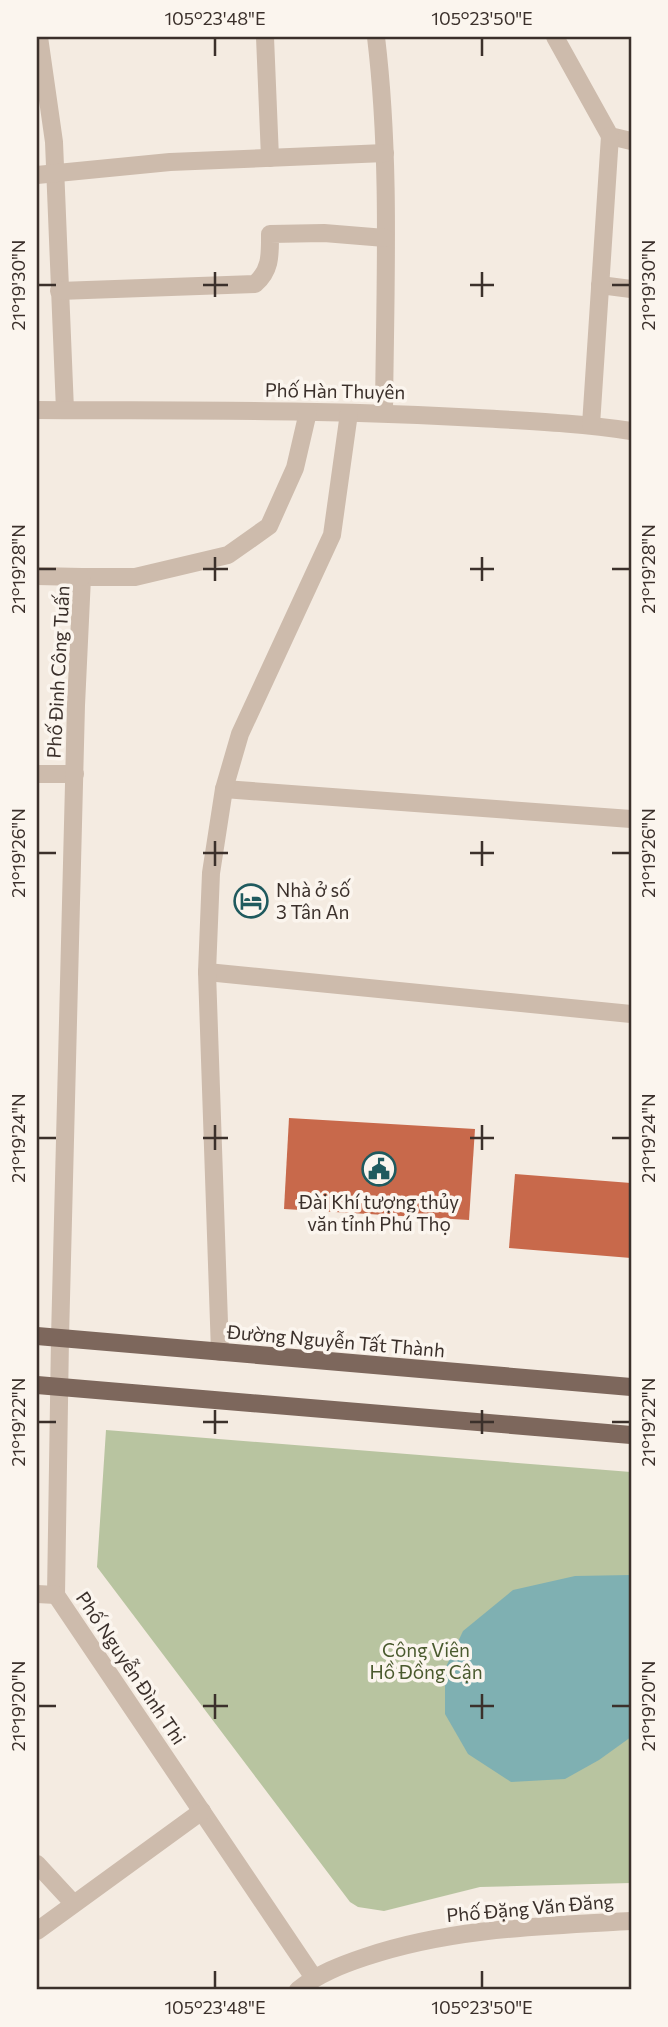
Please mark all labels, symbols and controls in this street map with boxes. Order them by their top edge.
text: 105°23'48"E [164,7,266,29]
text: 105°23'50"E [431,7,533,29]
text: 21°19'30"N [7,240,29,330]
text: 21°19'30"N [637,240,659,330]
street label: Phố Hàn Thuyên [265,378,405,403]
text: 21°19'28"N [7,524,29,614]
text: 21°19'28"N [637,524,659,614]
street label: Phố Đinh Công Tuấn [41,585,74,759]
text: 21°19'26"N [7,808,29,898]
text: 21°19'26"N [637,808,659,898]
place label: Nhà ở số 3 Tân An [276,878,351,923]
hotel icon: Nhà ở số 3 Tân An [232,882,270,920]
text: 21°19'24"N [7,1093,29,1183]
text: 21°19'24"N [637,1093,659,1183]
public building icon: Đài Khí tượng thủy văn tỉnh Phú Thọ [360,1150,398,1188]
place label: Đài Khí tượng thủy văn tỉnh Phú Thọ [298,1190,459,1235]
street label: Đường Nguyễn Tất Thành [225,1319,446,1361]
text: 21°19'22"N [7,1378,29,1466]
text: 21°19'22"N [637,1378,659,1466]
street label: Phố Nguyễn Đình Thi [72,1587,191,1748]
park label: Công Viên Hồ Đồng Cận [369,1638,483,1683]
text: 21°19'20"N [7,1661,29,1751]
text: 21°19'20"N [637,1661,659,1751]
street label: Phố Đặng Văn Đăng [445,1889,615,1926]
text: 105°23'48"E [164,1996,266,2018]
text: 105°23'50"E [431,1996,533,2018]

